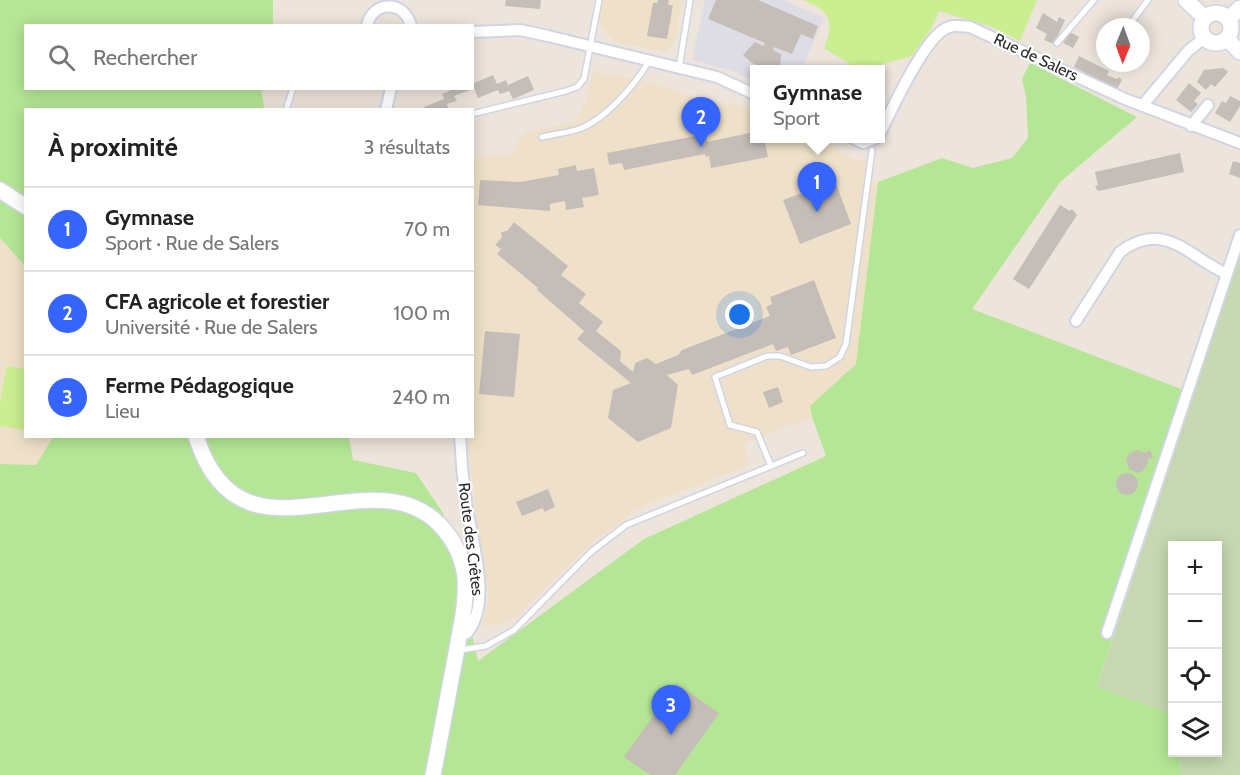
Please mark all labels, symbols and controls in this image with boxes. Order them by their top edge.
north arrow [1096,18,1150,72]
search box [24,24,474,90]
street label: Rue de Salers [991,29,1082,85]
icon: search [45,41,78,74]
text: Rechercher [93,44,197,71]
popup [750,65,885,143]
text: Gymnase [773,79,862,106]
pin: 2 [682,98,720,147]
text: Sport [773,106,820,130]
text: À proximité [48,131,178,163]
text: 3 résultats [364,135,450,159]
pin: 1 [798,162,836,212]
text: Gymnase [105,204,194,231]
text: 1 [64,217,71,241]
text: 70 m [404,217,450,241]
text: Sport · Rue de Salers [105,231,279,255]
text: CFA agricole et forestier [105,288,329,315]
your location [725,300,754,329]
text: 2 [62,301,73,325]
text: 100 m [394,301,450,325]
text: Université · Rue de Salers [105,315,318,339]
text: Ferme Pédagogique [105,372,294,399]
text: 3 [62,385,73,409]
text: 240 m [392,385,450,409]
text: Lieu [105,399,140,423]
street label: Route des Crêtes [455,481,487,597]
map controls [1168,541,1222,757]
button: + [1168,541,1222,595]
button: − [1168,595,1222,649]
button: locate [1168,649,1222,703]
pin: 3 [652,686,690,735]
button: layers [1168,703,1222,757]

